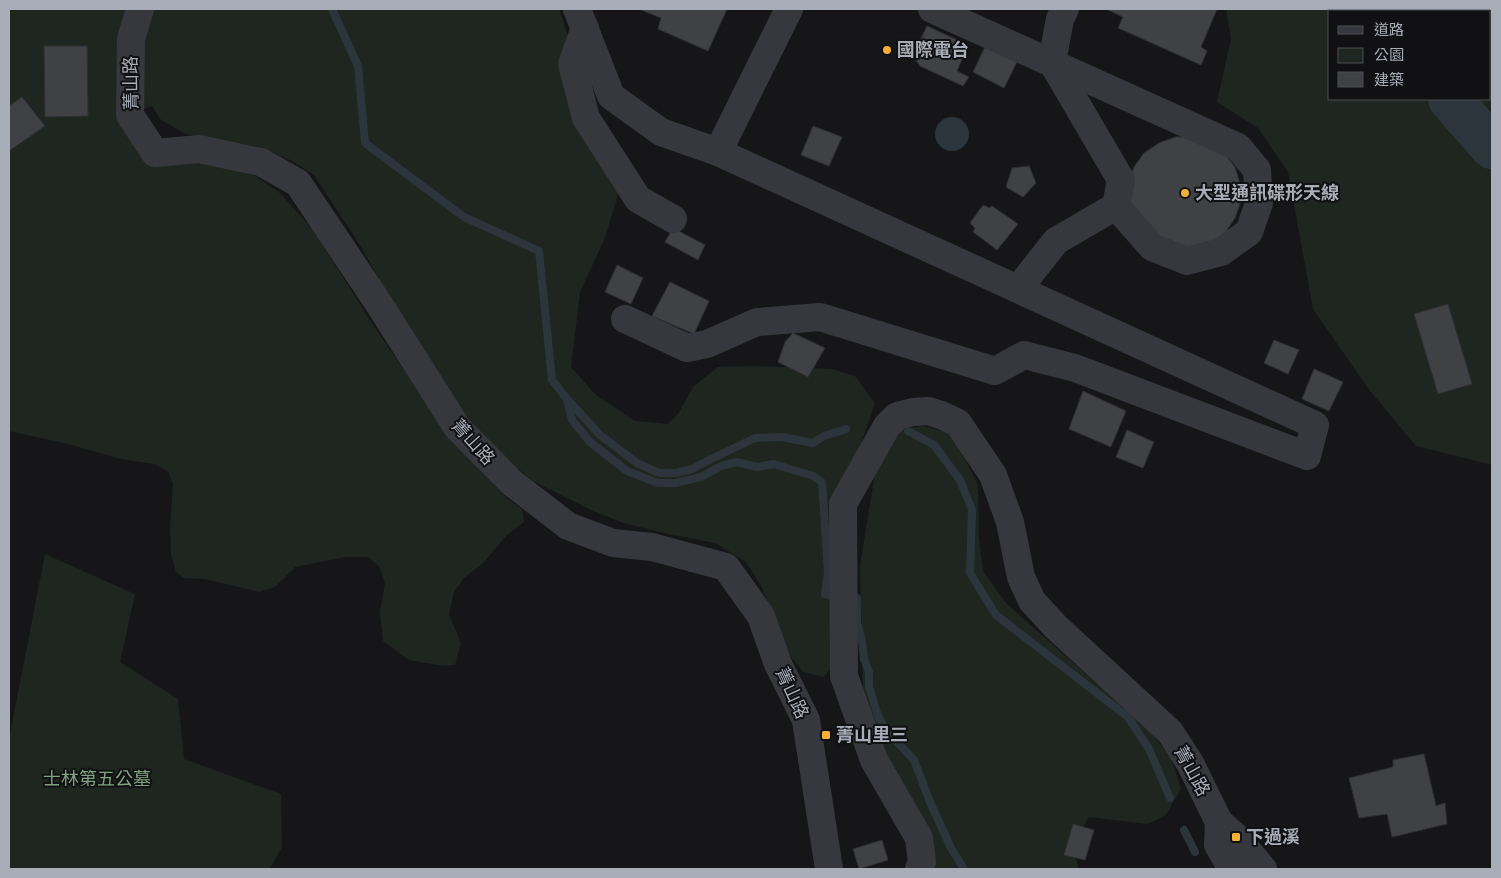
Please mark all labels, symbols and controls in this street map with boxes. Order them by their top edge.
legend [1328,10,1491,100]
text: 道路 [1374,20,1404,38]
place label: 國際電台 [897,38,969,60]
marker: 國際電台 [881,44,893,56]
text: 公園 [1374,45,1404,63]
street label: 菁山路 [119,56,141,110]
text: 建築 [1374,70,1404,88]
place label: 大型通訊碟形天線 [1195,181,1339,203]
marker: 大型通訊碟形天線 [1179,187,1191,199]
street label: 菁山路 [448,414,500,469]
street label: 菁山路 [772,663,814,722]
place label: 菁山里三 [836,723,908,745]
marker: 菁山里三 [820,729,832,741]
street label: 菁山路 [1170,742,1216,799]
park label: 士林第五公墓 [43,767,151,789]
place label: 下過溪 [1246,825,1300,847]
marker: 下過溪 [1230,831,1242,843]

